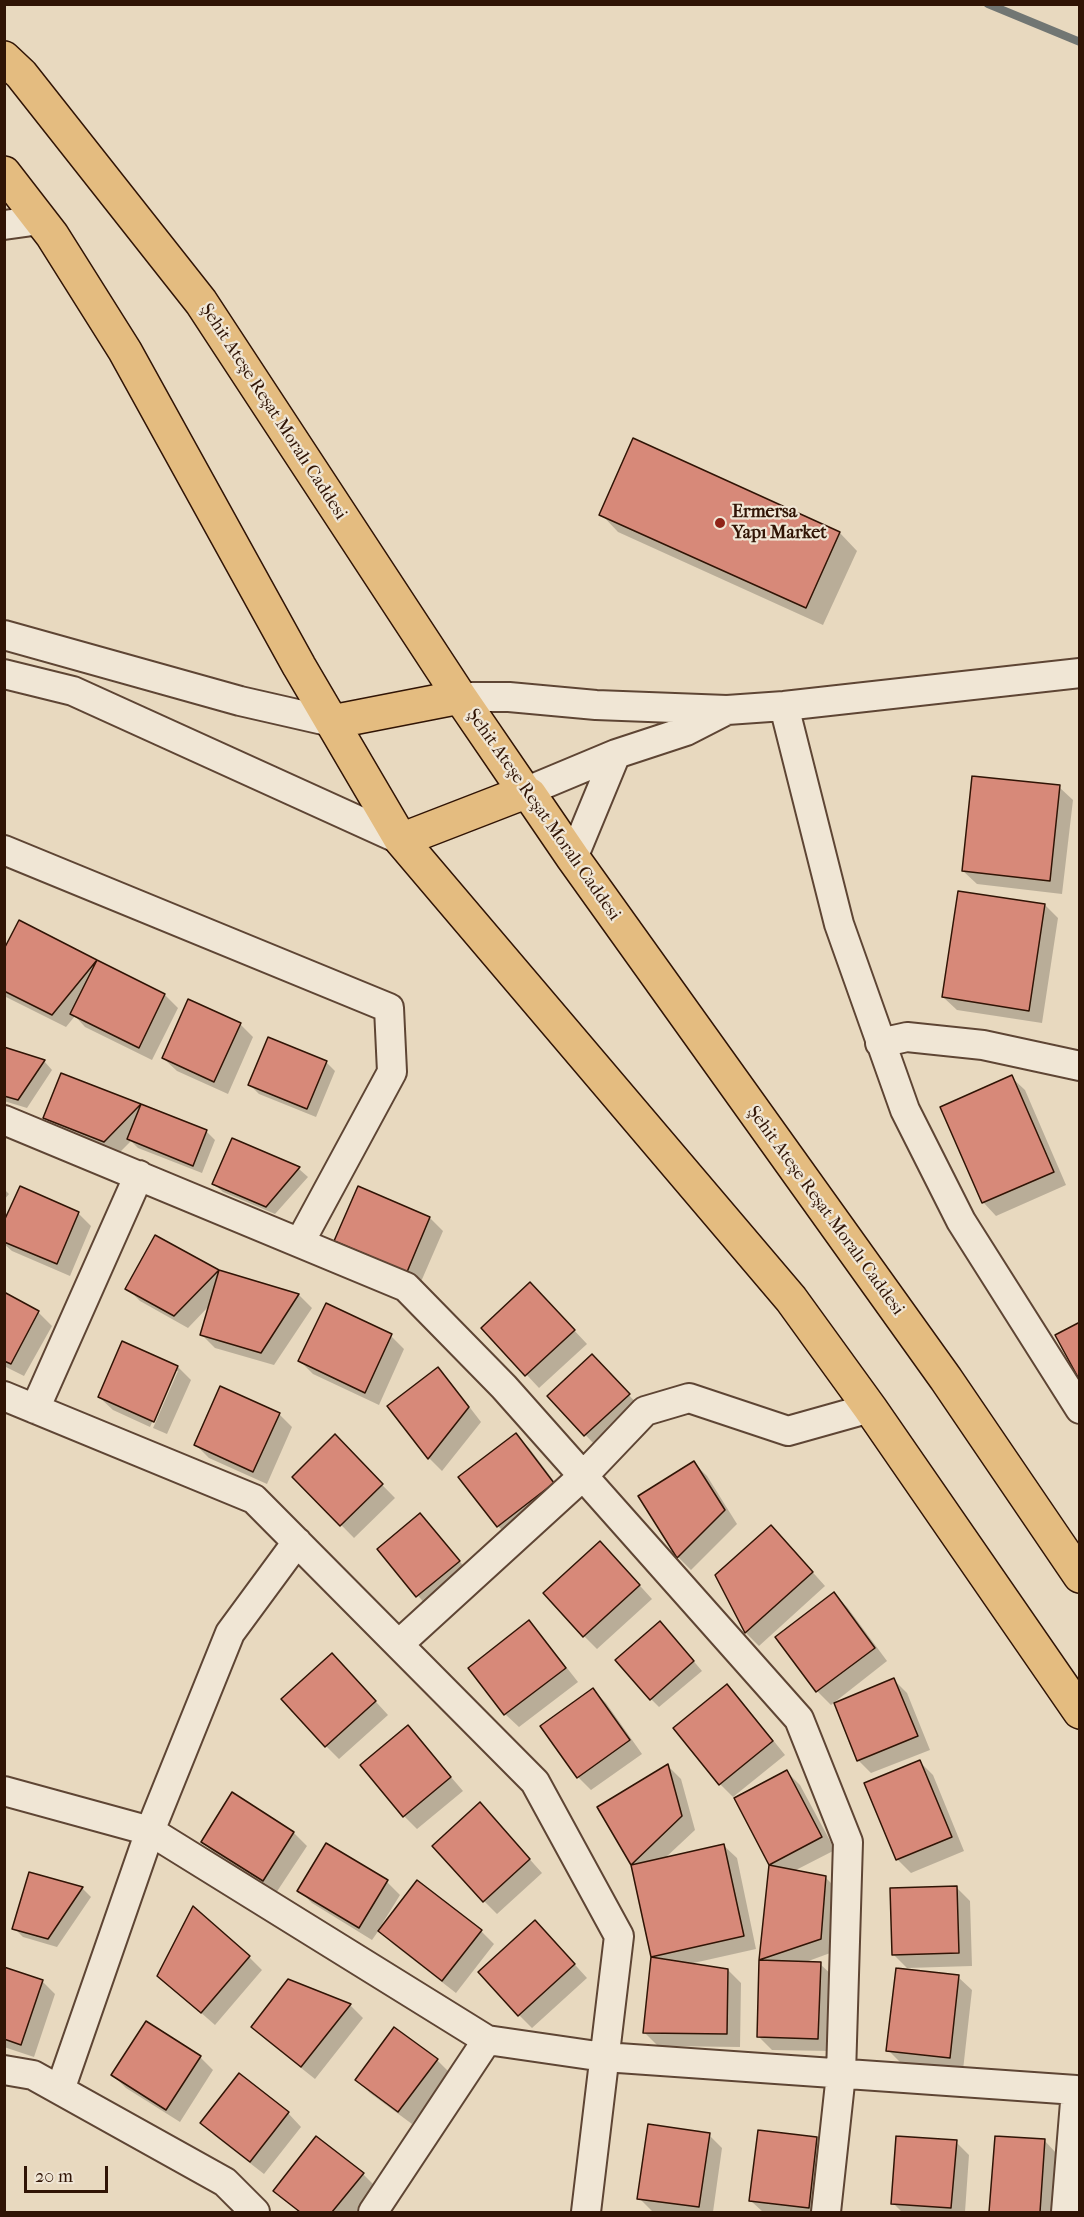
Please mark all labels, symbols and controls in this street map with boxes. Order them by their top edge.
street label: Şehit Ateşe Reşat Moralı Caddesi [195,300,351,524]
place label: Ermersa Yapı Market [732,502,827,544]
marker: Ermersa Yapı Market [713,516,727,530]
street label: Şehit Ateşe Reşat Moralı Caddesi [462,705,624,925]
street label: Şehit Ateşe Reşat Moralı Caddesi [742,1102,908,1320]
scale bar [27,2154,111,2192]
text: 20 m [35,2166,73,2187]

